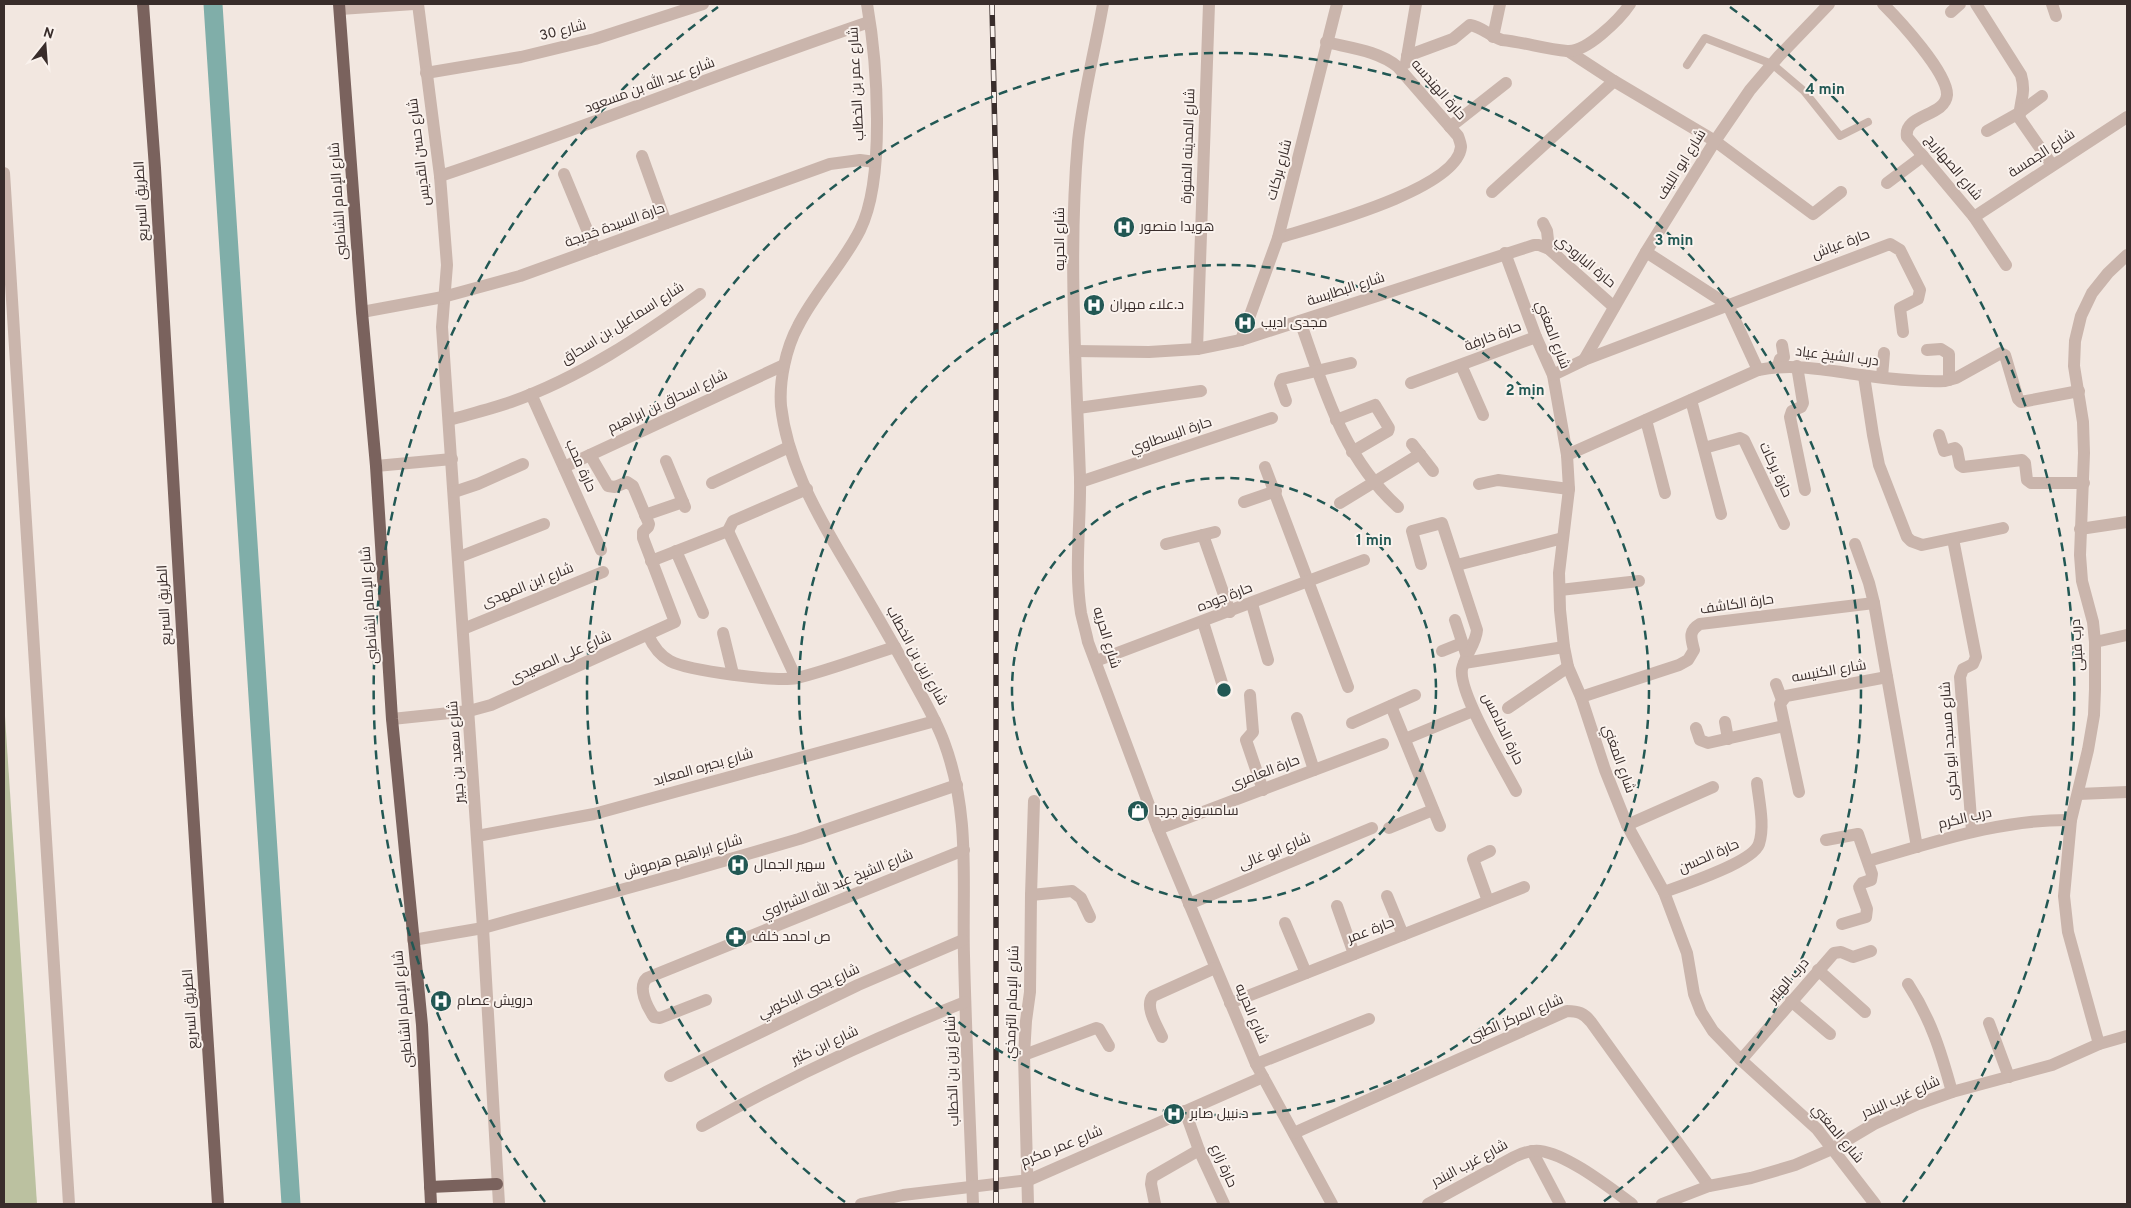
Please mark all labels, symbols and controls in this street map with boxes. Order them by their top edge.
street label: شارع 30 [538,17,588,45]
north arrow [20,20,70,70]
text: N [41,24,56,44]
street label: شارع عمر بن الخطاب [846,27,868,141]
street label: شارع عبد الله بن مسعود [582,53,717,117]
street label: حارة الهندسه [1407,56,1469,124]
text: 4 min [1805,81,1845,100]
street label: شارع المدينه المنورة [1178,88,1200,204]
street label: شارع حسن القديس [405,97,435,207]
street label: شارع الجمسة [2005,126,2079,182]
street label: شارع ابو الليف [1654,127,1710,203]
street label: شارع الصهاريج [1921,132,1985,204]
street label: شارع بركات [1264,138,1296,202]
street label: شارع الإمام الشاطبى [326,141,352,261]
street label: الطريق السريع [131,160,153,242]
street label: حارة السيدة خديجة [563,200,667,252]
street label: شارع الحريه [1052,207,1069,271]
hospital icon: هويدا منصور [1112,215,1136,239]
place label: هويدا منصور [1139,219,1214,236]
street label: حارة عياش [1810,226,1872,264]
street label: حارة البارودي [1550,232,1619,294]
text: 3 min [1654,232,1694,251]
street label: شارع البطايسة [1305,269,1387,311]
street label: شارع اسماعيل بن اسحاق [558,279,688,369]
hospital icon: د.علاء مهران [1082,293,1106,317]
place label: د.علاء مهران [1110,297,1184,314]
street label: شارع المغني [1529,298,1573,372]
hospital icon: مجدى اديب [1233,311,1257,335]
place label: مجدى اديب [1261,315,1327,332]
street label: حارة خارفة [1462,318,1524,356]
street label: درب الشيخ عياد [1794,343,1880,371]
street label: شارع اسحاق بن ابراهيم [605,367,731,437]
text: 2 min [1505,382,1545,401]
street label: حارة البسطاوي [1128,414,1215,460]
street label: حارة محب [561,437,599,495]
street label: حارة بركات [1755,440,1795,500]
text: 1 min [1356,532,1392,551]
street label: شارع الإمام الشاطبى [357,545,383,665]
street label: شارع ابن المهدى [480,560,576,612]
street label: الطريق السريع [154,564,176,646]
street label: حارة جوده [1195,580,1255,616]
street label: حارة الكاشف [1699,591,1775,619]
street label: شارع زين بن الخطاب [882,604,950,708]
street label: شارع الحريه [1089,605,1123,671]
street label: درب قبلى [2068,618,2088,672]
street label: شارع على الصعيدى [508,628,614,688]
street label: شارع الكنيسه [1790,657,1868,687]
centre of rings [1215,681,1233,699]
street label: شارع مسجد ابو بكرى [1937,681,1963,801]
street label: حارة الدلامس [1477,690,1527,768]
street label: شارع سعيد بن جبير [445,700,469,805]
street label: شارع المغني [1596,722,1638,796]
street label: شارع بحيره المعابد [651,746,755,790]
street label: حارة العامرى [1228,752,1302,794]
shop icon: سامسونج جرجا [1126,799,1150,823]
place label: سامسونج جرجا [1154,803,1239,820]
street label: درب الكرم [1936,805,1994,833]
street label: شارع ابو غالى [1237,830,1313,874]
street label: شارع ابراهيم هرموش [622,832,744,882]
street label: حارة الحسن [1676,836,1742,878]
street label: شارع الشيخ عبد الله الشبراوي [757,845,917,925]
hospital icon: سهير الجمال [726,853,750,877]
place label: سهير الجمال [754,857,825,874]
street label: حارة عمر [1344,914,1397,948]
pharmacy icon: ص احمد خلف [724,925,748,949]
place label: ص احمد خلف [752,929,831,946]
street label: شارع الإمام الترمذي [1003,945,1025,1059]
street label: شارع الإمام الشاطبى [390,949,418,1069]
street label: درب الهتير [1764,955,1813,1008]
street label: شارع يحيي الباكوبي [755,961,863,1025]
street label: الطريق السريع [180,968,202,1050]
street label: شارع الحريه [1231,981,1271,1047]
hospital icon: درويش عصام [429,989,453,1013]
street label: شارع المركز الطبى [1466,991,1566,1047]
place label: درويش عصام [457,993,533,1010]
street label: شارع زين بن الخطاب [943,1015,963,1127]
street label: شارع ابن كثير [788,1023,861,1069]
street label: شارع غرب البندر [1858,1073,1943,1123]
street label: شارع المغني [1806,1101,1867,1168]
hospital icon: د.نبيل صابر [1162,1102,1186,1126]
place label: د.نبيل صابر [1189,1106,1249,1123]
street label: شارع عمر مكرم [1019,1123,1105,1171]
street label: شارع غرب البندر [1428,1137,1511,1192]
street label: حارة زارع [1206,1142,1240,1190]

